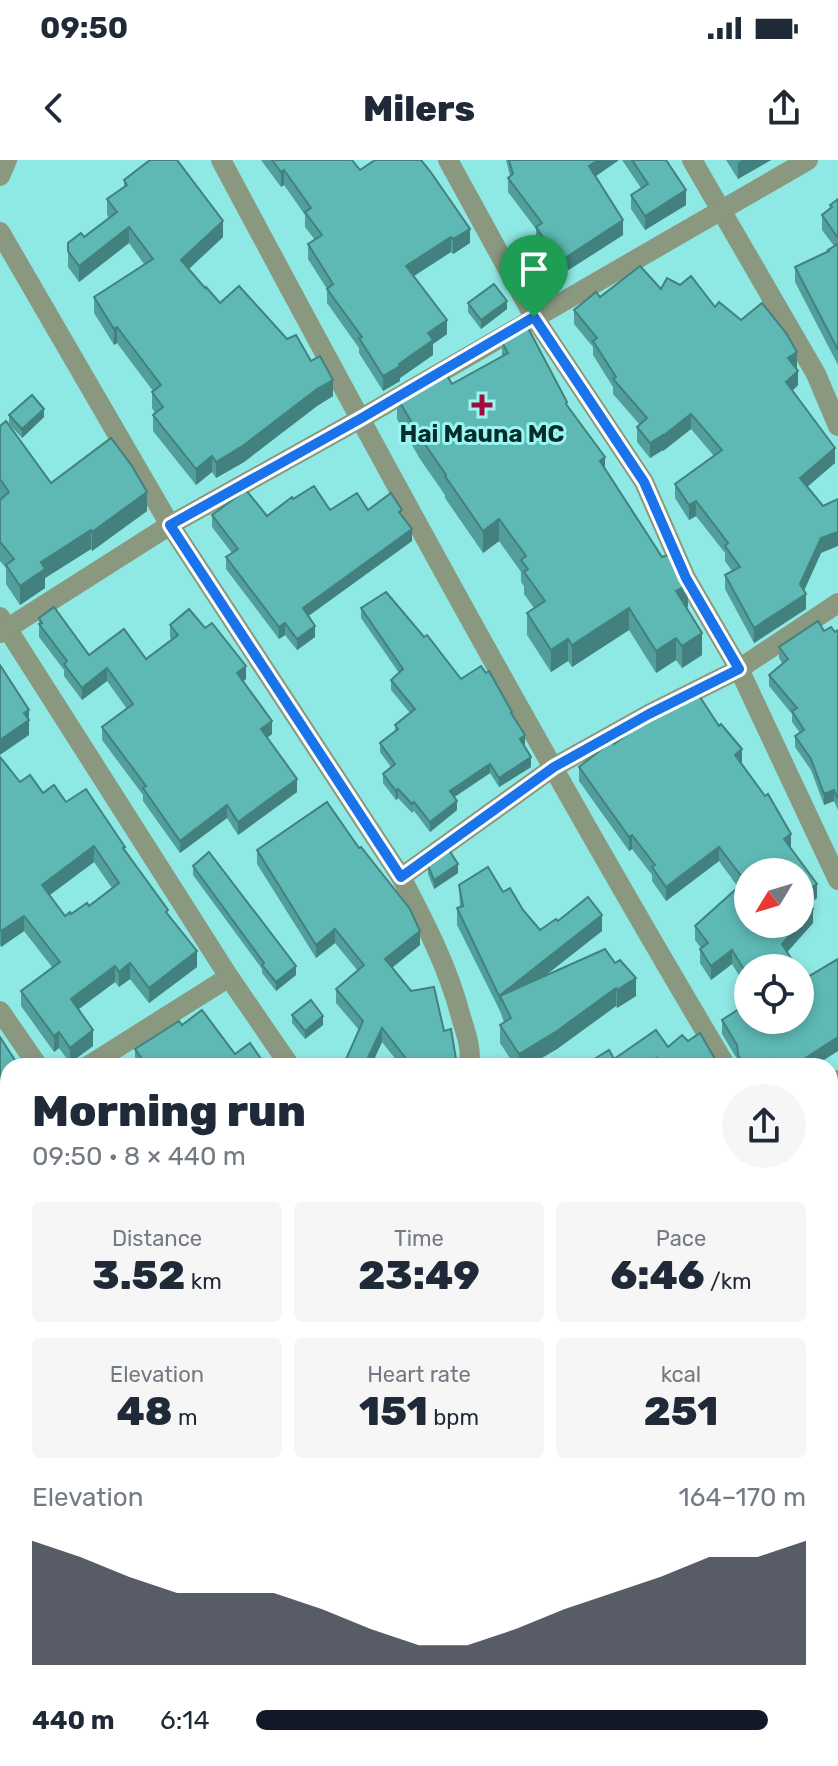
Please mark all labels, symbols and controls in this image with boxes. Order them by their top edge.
text: 09:50 [40,10,128,46]
icon: back [32,86,76,130]
icon: share [762,86,806,130]
text: Milers [363,87,475,130]
pin [500,235,568,317]
icon: arrive [512,247,556,291]
marker: Hai Mauna MC [471,394,493,416]
place label: Hai Mauna MC [400,420,565,448]
north arrow [734,858,814,938]
map controls [734,858,814,1034]
button: locate [734,954,814,1034]
button: share [722,1084,806,1168]
text: Morning run [32,1085,306,1137]
text: 09:50 · 8 × 440 m [32,1141,246,1172]
text: Distance [112,1225,202,1252]
text: Time [394,1225,444,1252]
text: Pace [656,1225,706,1252]
text: 3.52 [92,1252,185,1299]
text: 23:49 [358,1252,480,1299]
text: 6:46 [610,1252,705,1299]
text: km [185,1268,222,1295]
text: /km [705,1268,752,1295]
text: Elevation [110,1361,204,1388]
text: Heart rate [367,1361,471,1388]
text: kcal [661,1361,701,1388]
text: 48 [116,1388,173,1435]
text: 151 [359,1388,428,1435]
text: 251 [644,1388,718,1435]
text: m [173,1404,198,1431]
text: bpm [428,1404,479,1431]
text: Elevation [32,1482,143,1513]
text: 164–170 m [679,1482,806,1513]
text: 440 m [32,1705,115,1736]
text: 6:14 [160,1705,210,1736]

